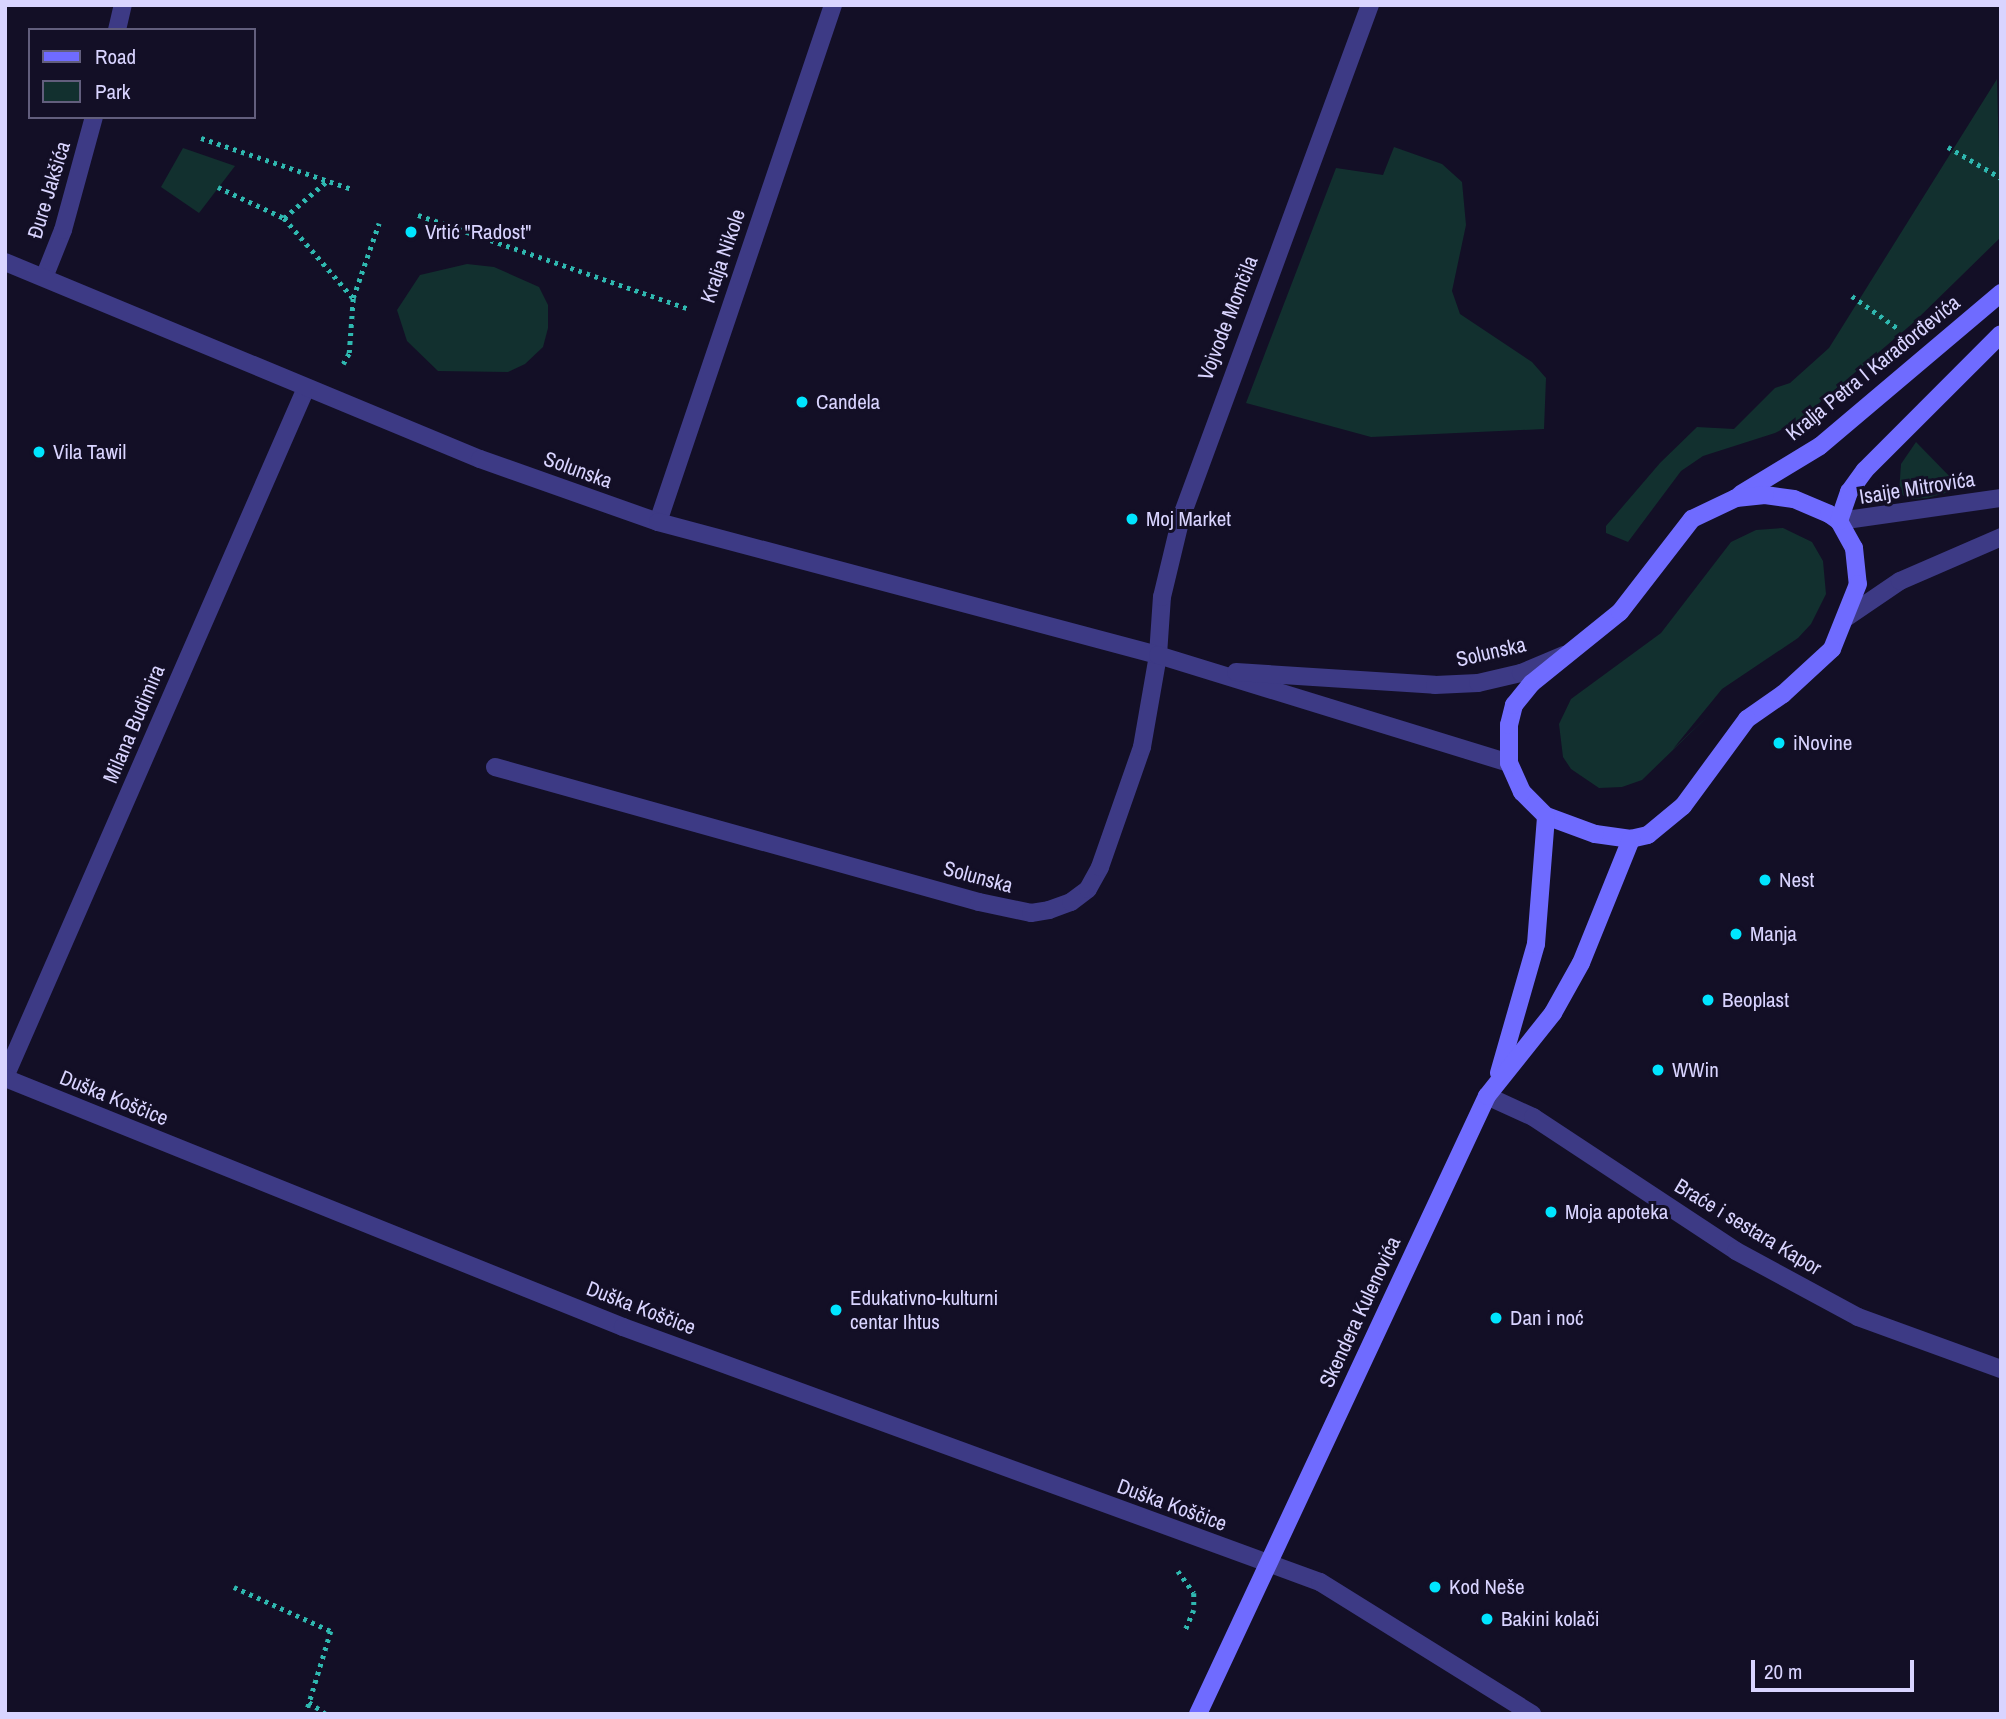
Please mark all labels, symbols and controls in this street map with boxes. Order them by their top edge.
legend [28,28,256,119]
text: Road [95,42,136,71]
text: Park [95,77,130,106]
street label: Đure Jakšića [22,138,76,242]
street label: Kralja Nikole [695,206,751,306]
place label: Vrtić "Radost" [425,219,531,245]
marker: Vrtić "Radost" [403,224,419,240]
street label: Vojvode Momčila [1193,252,1263,384]
street label: Kralja Petra I Karađorđevića [1781,290,1965,446]
place label: Candela [816,389,880,415]
marker: Candela [794,394,810,410]
place label: Vila Tawil [53,439,127,465]
marker: Vila Tawil [31,444,47,460]
street label: Solunska [540,446,616,494]
street label: Isaije Mitrovića [1857,466,1977,510]
place label: Moj Market [1146,506,1231,532]
marker: Moj Market [1124,511,1140,527]
street label: Solunska [1454,632,1528,672]
street label: Milana Budimira [98,661,170,787]
place label: iNovine [1793,730,1852,756]
marker: iNovine [1771,735,1787,751]
street label: Solunska [941,856,1015,898]
place label: Nest [1779,867,1814,893]
marker: Nest [1757,872,1773,888]
place label: Manja [1750,921,1797,947]
marker: Manja [1728,926,1744,942]
place label: Beoplast [1722,987,1789,1013]
marker: Beoplast [1700,992,1716,1008]
place label: WWin [1672,1057,1719,1083]
marker: WWin [1650,1062,1666,1078]
street label: Duška Koščice [56,1065,172,1131]
street label: Braće i sestara Kapor [1670,1173,1826,1281]
place label: Moja apoteka [1565,1199,1668,1225]
marker: Moja apoteka [1543,1204,1559,1220]
street label: Skendera Kulenovića [1314,1232,1406,1392]
street label: Duška Koščice [583,1276,699,1340]
place label: Edukativno-kulturni centar Ihtus [850,1285,998,1335]
marker: Edukativno-kulturni centar Ihtus [828,1302,844,1318]
place label: Dan i noć [1510,1305,1584,1331]
marker: Dan i noć [1488,1310,1504,1326]
street label: Duška Koščice [1114,1474,1230,1536]
place label: Kod Neše [1449,1574,1525,1600]
marker: Kod Neše [1427,1579,1443,1595]
place label: Bakini kolači [1501,1606,1600,1632]
marker: Bakini kolači [1479,1611,1495,1627]
scale bar [1754,1646,1917,1690]
text: 20 m [1764,1657,1802,1686]

